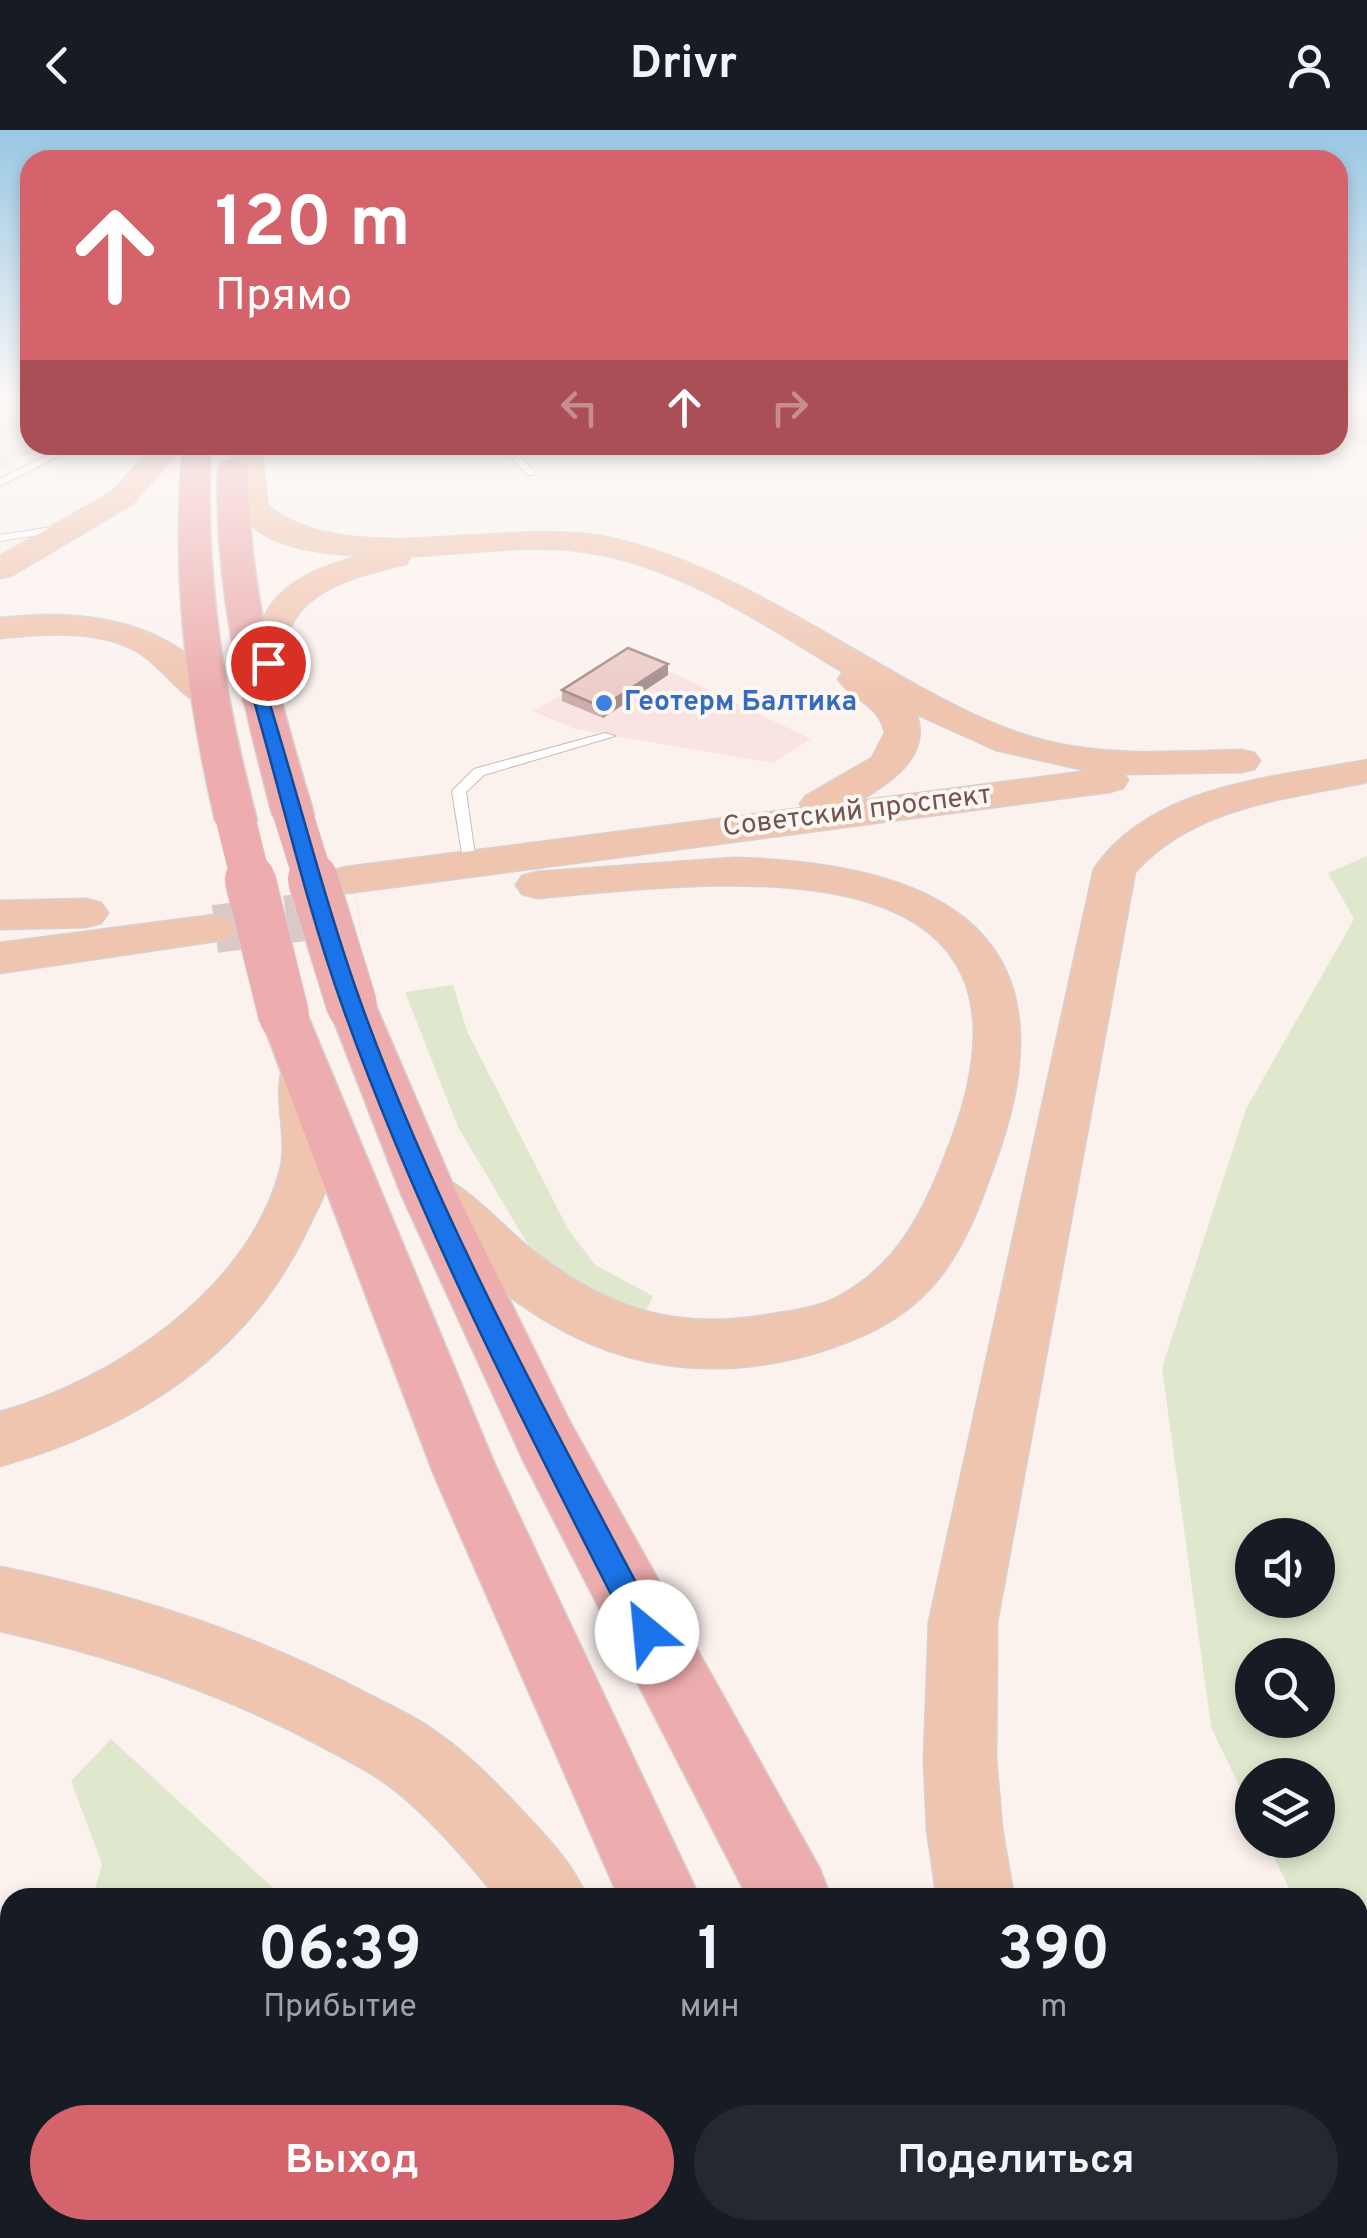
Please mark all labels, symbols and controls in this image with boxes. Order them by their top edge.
text: Drivr [630,37,737,94]
icon: back [30,38,85,93]
icon: person [1282,38,1337,93]
text: 120 m [215,182,411,271]
icon: ahead [50,190,180,320]
text: Прямо [215,269,352,326]
icon: left [552,380,607,435]
icon: ahead [657,380,712,435]
icon: right [762,380,817,435]
pin [226,621,311,706]
icon: arrive [241,636,296,691]
place label: Геотерм Балтика [624,685,857,721]
marker: Геотерм Балтика [593,692,615,714]
street label: Советский проспект [721,778,993,846]
map controls [1235,1518,1335,1858]
button: sound [1235,1518,1335,1618]
position arrow [595,1580,699,1684]
button: search [1235,1638,1335,1738]
button: layers [1235,1758,1335,1858]
text: 06:39 [258,1915,422,1991]
text: 1 [698,1915,722,1991]
text: 390 [998,1915,1110,1991]
text: Прибытие [263,1988,417,2028]
text: мин [680,1988,739,2028]
text: m [1040,1988,1067,2028]
button: Выход [30,2105,674,2220]
button: Поделиться [694,2105,1338,2220]

